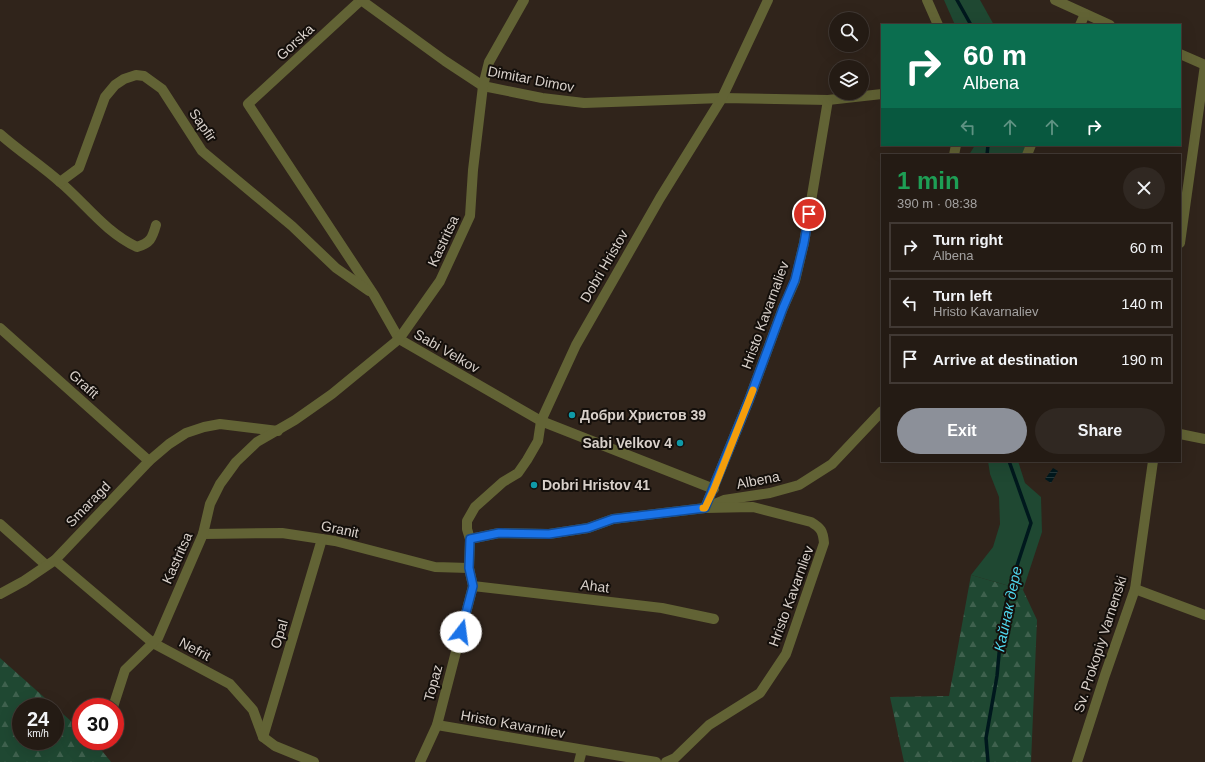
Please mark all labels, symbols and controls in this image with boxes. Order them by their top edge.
map controls [829,12,869,100]
button: search [829,12,869,52]
street label: Gorska [273,21,317,63]
icon: right [897,40,949,92]
text: 60 m [963,40,1027,71]
button: layers [829,60,869,100]
street label: Dimitar Dimov [486,63,576,95]
text: Albena [963,73,1019,93]
street label: Sapfir [186,105,220,145]
icon: left [957,116,979,138]
icon: ahead [999,116,1021,138]
icon: ahead [1041,116,1063,138]
icon: right [1083,116,1105,138]
text: 1 min [897,167,960,194]
button: close [1123,167,1165,209]
text: 390 m · 08:38 [897,196,977,211]
pin [792,197,826,231]
icon: arrive [798,203,820,225]
street label: Kastritsa [424,213,462,269]
street label: Dobri Hristov [577,227,631,305]
text: Turn right [933,231,1003,248]
icon: right [899,236,921,258]
text: 60 m [1130,239,1163,256]
text: Albena [933,248,973,263]
street label: Hristo Kavarnaliev [738,259,792,371]
text: Turn left [933,287,992,304]
icon: left [899,292,921,314]
text: 140 m [1121,295,1163,312]
text: Hristo Kavarnaliev [933,304,1039,319]
street label: Sabi Velkov [411,326,483,376]
icon: arrive [899,348,921,370]
text: Arrive at destination [933,351,1078,368]
text: 190 m [1121,351,1163,368]
street label: Grafit [66,367,102,401]
place label: Добри Христов 39 [580,407,706,423]
button: Exit [897,408,1027,454]
button: Share [1035,408,1165,454]
marker: Добри Христов 39 [567,410,577,420]
place label: Sabi Velkov 4 [583,435,672,451]
marker: Sabi Velkov 4 [675,438,685,448]
street label: Albena [735,468,781,492]
place label: Dobri Hristov 41 [542,477,650,493]
street label: Smaragd [63,478,113,530]
marker: Dobri Hristov 41 [529,480,539,490]
street label: Granit [320,517,360,541]
street label: Kastritsa [159,530,195,586]
street label: Hristo Kavarnliev [765,544,817,648]
water label: Кайнак дере [990,565,1025,653]
street label: Sv. Prokopiy Varnenski [1070,574,1130,714]
street label: Ahat [580,576,610,596]
position arrow [440,611,482,653]
street label: Opal [267,618,291,650]
street label: Nefrit [176,634,214,664]
street label: Topaz [420,663,446,703]
speed limit sign: 30 [72,698,124,750]
street label: Hristo Kavarnliev [460,707,566,741]
text: 24 [27,708,49,730]
text: km/h [27,728,49,739]

